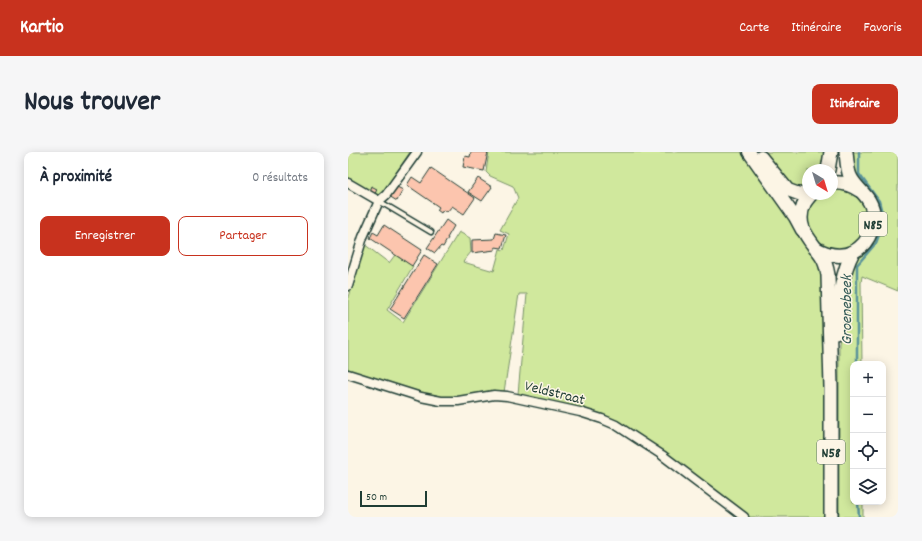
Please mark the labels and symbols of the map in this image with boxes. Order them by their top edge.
north arrow [802,164,838,200]
road number: N85 [859,212,887,236]
water label: Groenebeek [836,273,859,345]
street label: Veldstraat [522,376,587,412]
road number: N58 [817,440,845,464]
scale bar [360,489,427,508]

